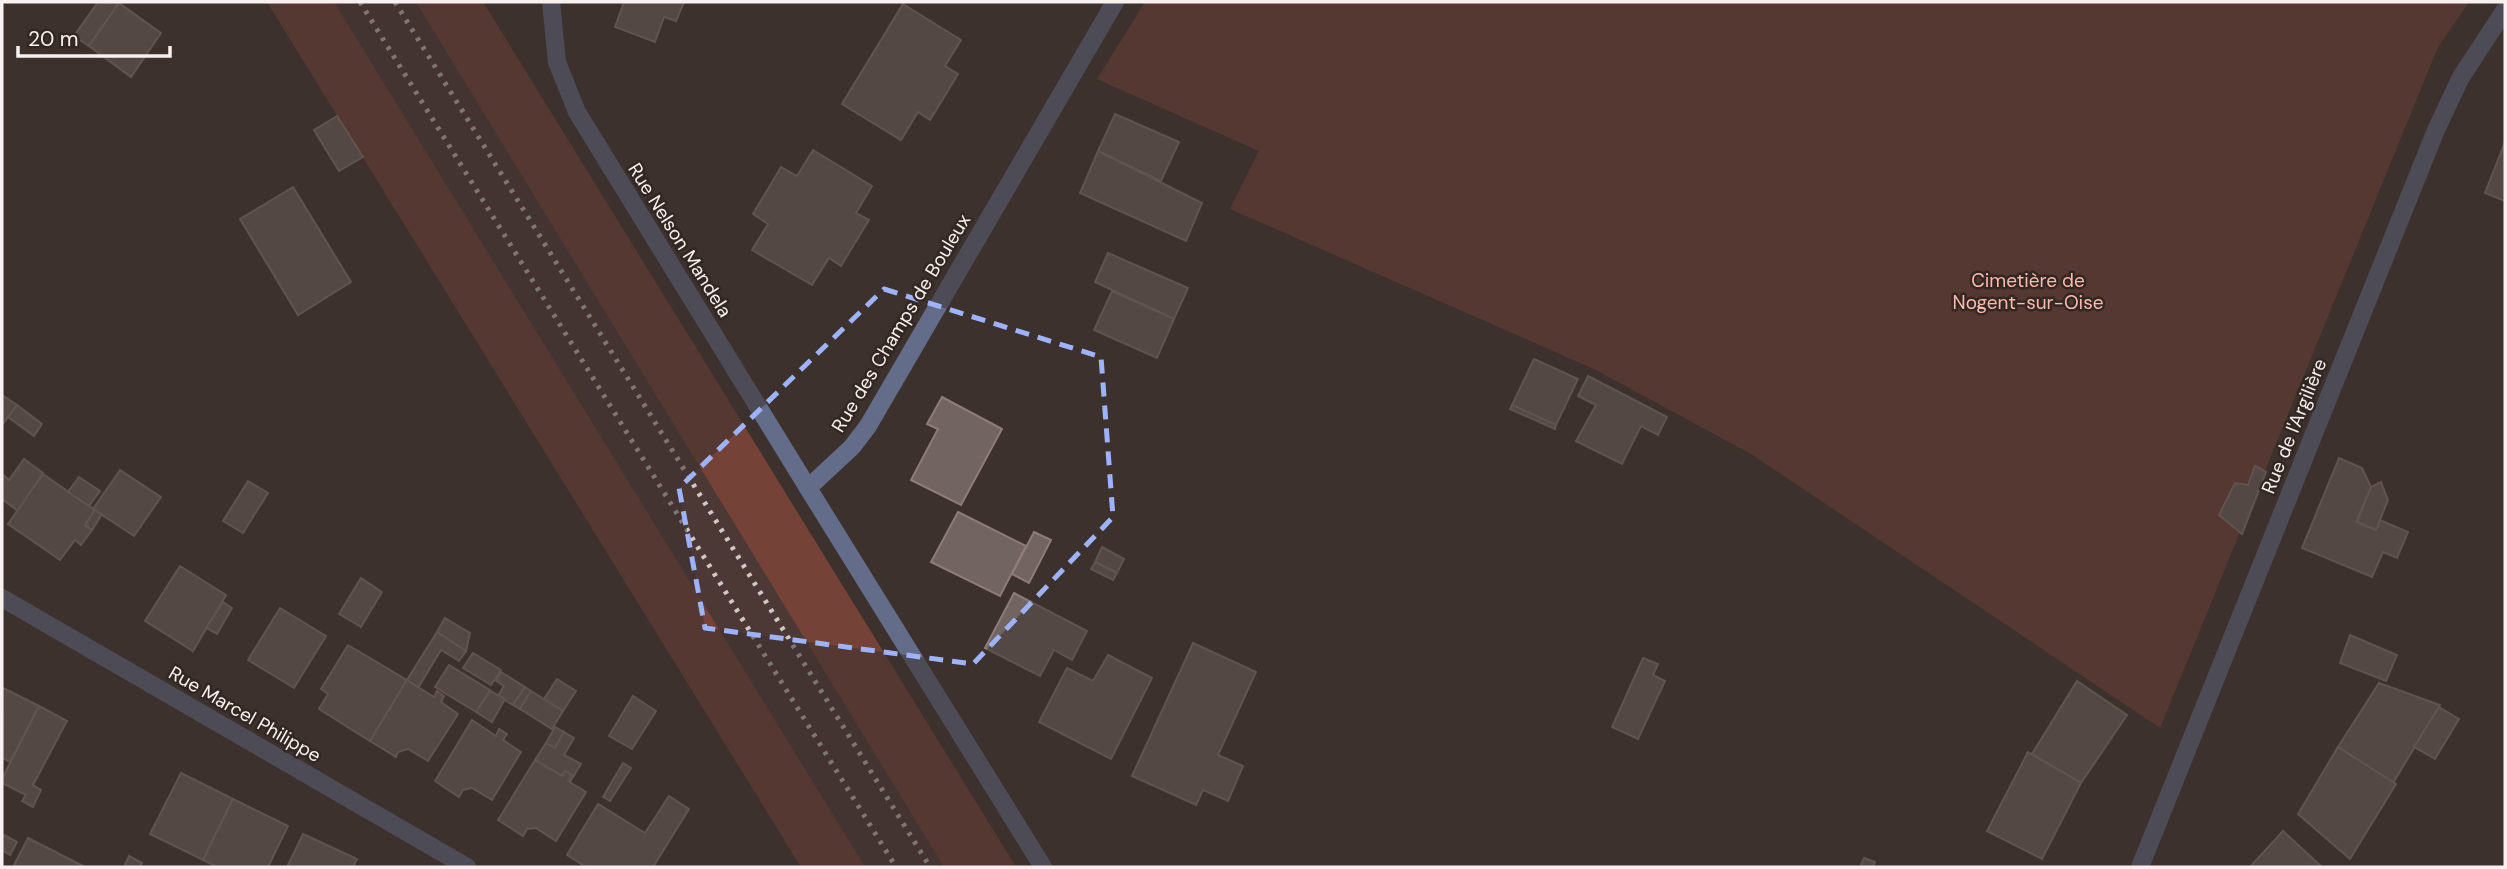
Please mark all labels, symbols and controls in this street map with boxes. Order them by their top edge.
scale bar [18,14,170,58]
text: 20 m [28,25,79,53]
street label: Rue Nelson Mandela [622,158,738,322]
street label: Rue des Champs de Bouleux [826,209,976,437]
park label: Cimetière de Nogent-sur-Oise [1953,268,2103,315]
street label: Rue de l'Argilière [2256,355,2332,497]
street label: Rue Marcel Philippe [164,660,326,768]

